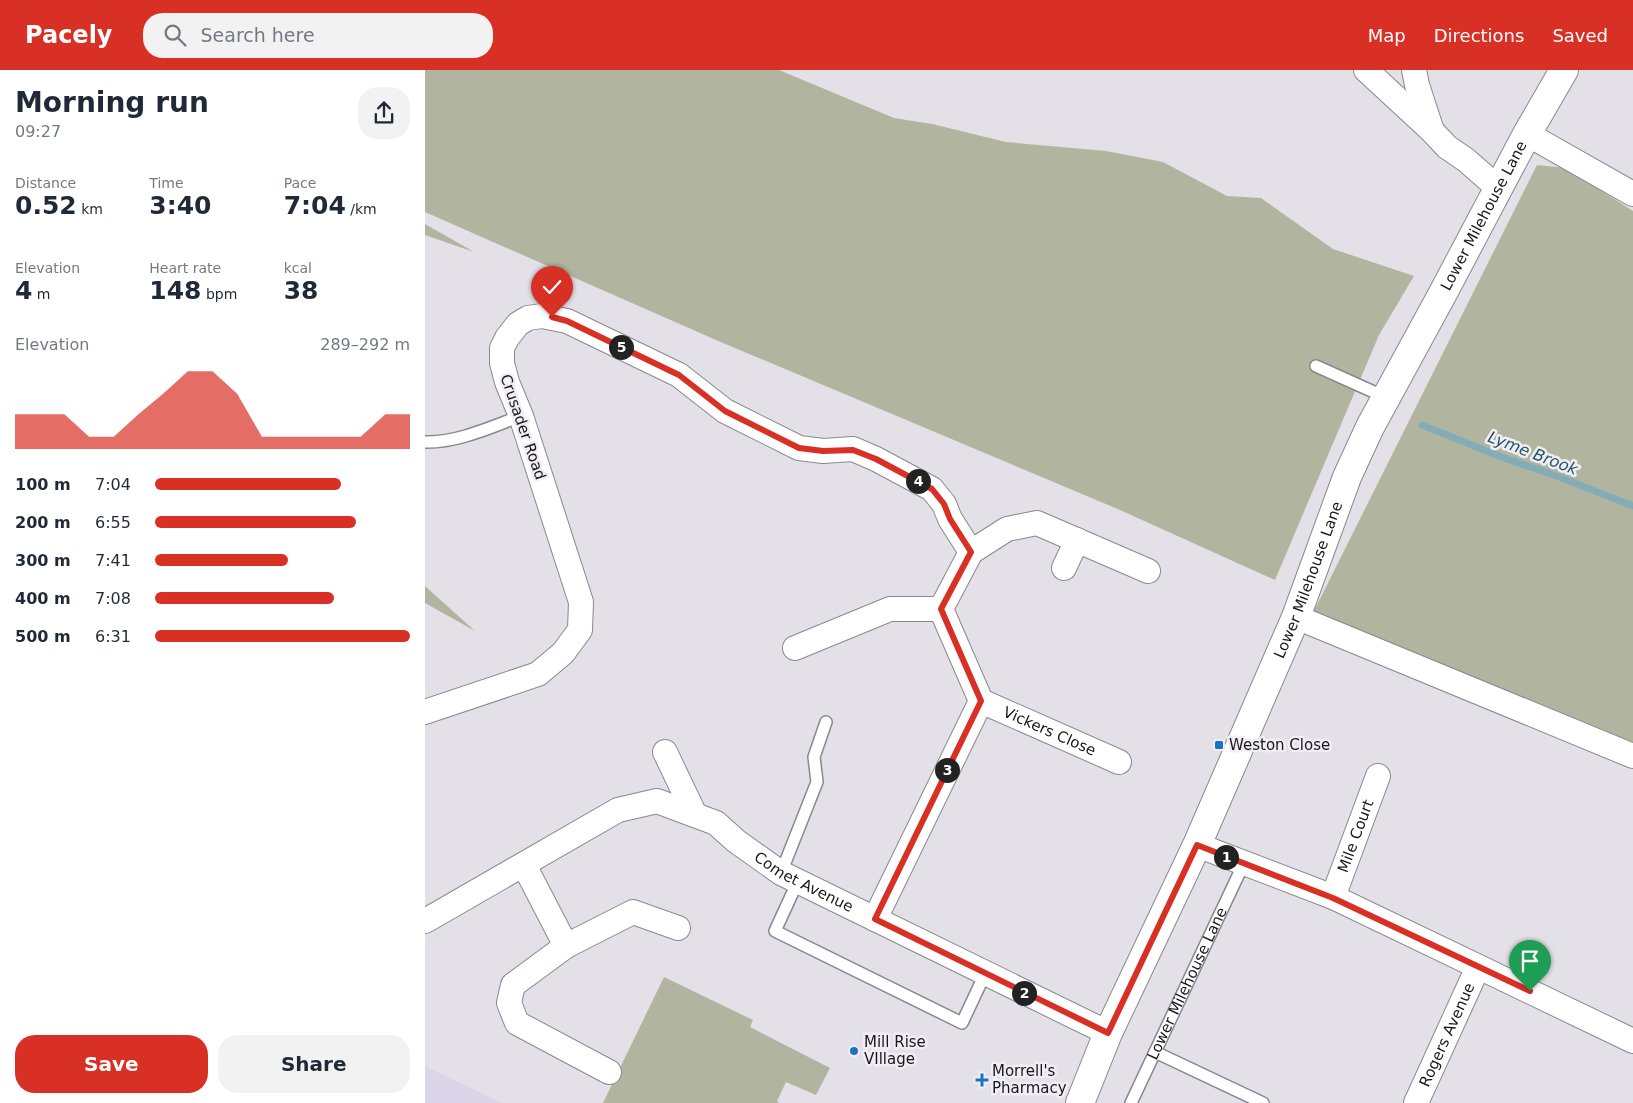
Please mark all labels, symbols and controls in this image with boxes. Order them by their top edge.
search box [143,13,493,58]
text: Pacely [25,21,113,49]
icon: search [161,21,189,49]
text: Search here [201,24,315,46]
text: Map [1368,25,1406,46]
text: Directions [1434,25,1524,46]
text: Saved [1552,25,1608,46]
text: Morning run [15,86,209,119]
button: share [358,87,410,139]
text: 09:27 [15,122,61,141]
street label: Lower Milehouse Lane [1437,138,1531,294]
text: Distance [15,175,76,191]
text: Time [149,175,184,191]
text: Pace [284,175,316,191]
text: 0.52 [15,191,77,220]
text: 3:40 [149,191,212,220]
text: 7:04 [284,191,346,220]
text: km [77,201,103,217]
text: /km [346,201,377,217]
text: Elevation [15,260,80,276]
text: Heart rate [149,260,221,276]
text: kcal [284,260,312,276]
pin [531,266,573,317]
icon: check [538,273,566,301]
text: 4 [15,276,32,305]
text: 148 [149,276,202,305]
text: 38 [284,276,318,305]
text: m [32,286,51,302]
text: bpm [202,286,237,302]
pin: 5 [609,334,633,360]
text: Elevation [15,335,89,354]
text: 289–292 m [320,335,410,354]
text: 5 [617,339,626,355]
street label: Crusader Road [497,372,549,482]
water label: Lyme Brook [1485,427,1581,479]
pin: 4 [905,468,931,494]
text: 4 [914,473,923,489]
text: 100 m [15,475,71,494]
text: 7:04 [95,475,131,494]
street label: Lower Milehouse Lane [1270,499,1346,661]
text: 200 m [15,513,71,532]
text: 6:55 [95,513,131,532]
text: 300 m [15,551,71,570]
text: 7:41 [95,551,131,570]
text: 400 m [15,589,71,608]
text: 7:08 [95,589,131,608]
text: 500 m [15,627,71,646]
text: 6:31 [95,627,131,646]
street label: Vickers Close [1000,703,1099,760]
place label: Weston Close [1229,736,1330,754]
marker: Weston Close [1213,739,1225,751]
pin: 3 [935,758,959,782]
text: 3 [943,762,952,778]
street label: Mile Court [1334,797,1377,875]
pin: 1 [1213,844,1239,870]
street label: Comet Avenue [751,848,856,916]
text: 1 [1222,849,1231,865]
street label: Lower Milehouse Lane [1144,904,1231,1063]
pin [1509,940,1551,991]
icon: arrive [1516,947,1544,975]
pin: 2 [1011,980,1037,1006]
street label: Rogers Avenue [1416,980,1479,1090]
text: 2 [1020,985,1029,1001]
place label: Mill Rise VIllage [864,1033,926,1068]
button: Save [15,1035,208,1093]
button: Share [218,1035,410,1093]
marker: Mill Rise VIllage [848,1045,860,1057]
place label: Morrell's Pharmacy [992,1062,1067,1097]
marker: Morrell's Pharmacy [976,1074,988,1086]

